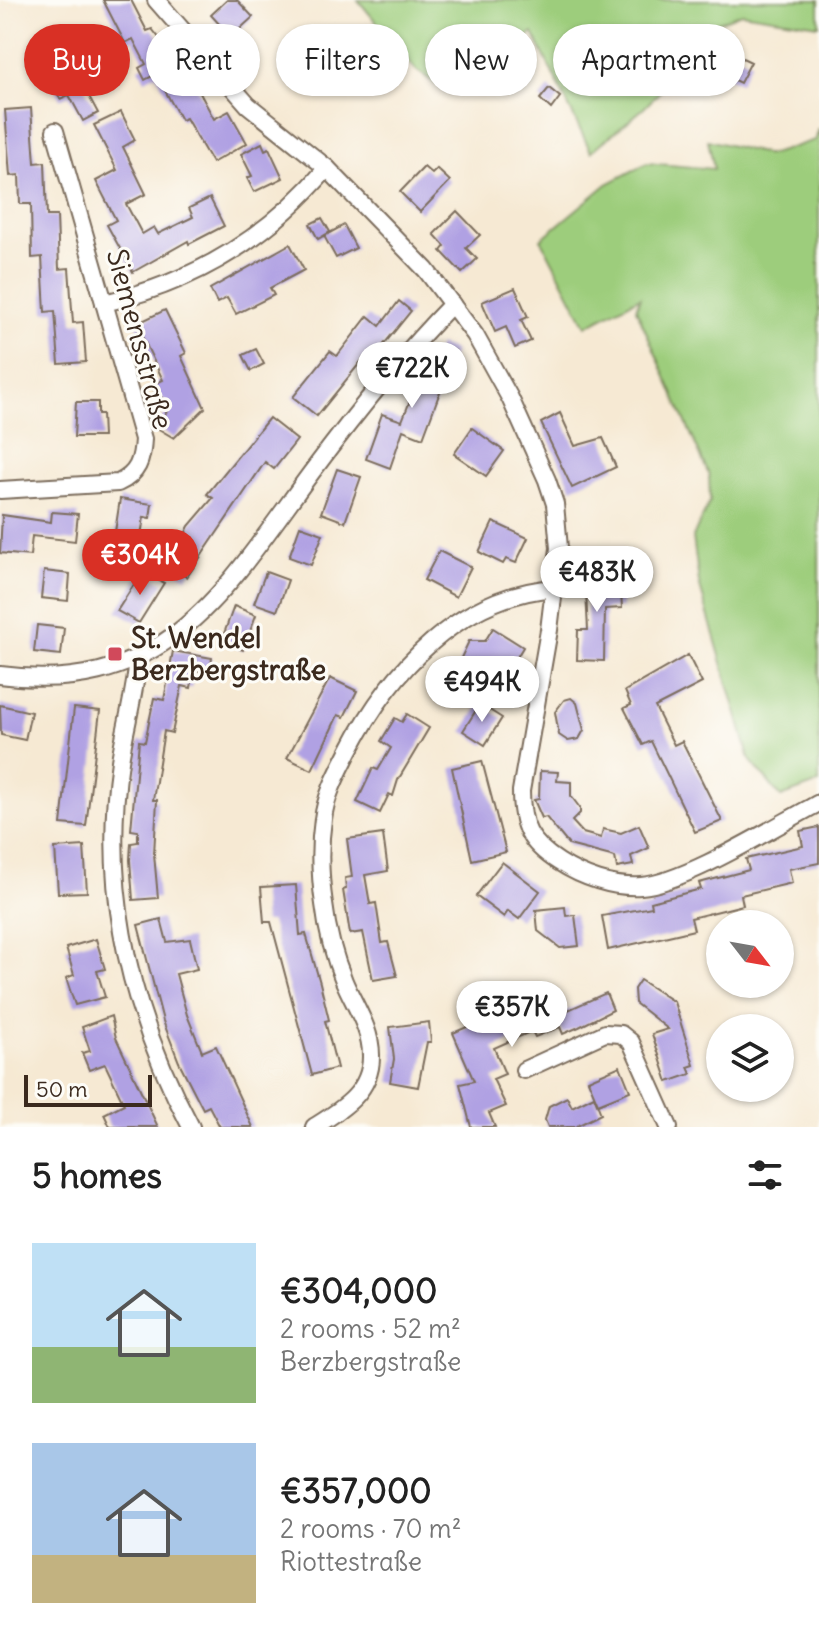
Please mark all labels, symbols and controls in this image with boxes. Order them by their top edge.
chip: Buy [24,24,130,96]
chip: Rent [146,24,260,96]
chip: Filters [276,24,409,96]
chip: New [425,24,537,96]
chip: Apartment [553,24,745,96]
street label: Siemensstraße [99,245,181,433]
pin: €722K [356,342,468,410]
text: €722K [375,351,449,384]
pin: €304K [84,529,196,597]
text: €304K [100,538,180,571]
pin: €483K [541,546,653,614]
text: €483K [558,555,636,588]
place label: St. Wendel Berzbergstraße [131,620,326,688]
marker: St. Wendel Berzbergstraße [106,645,124,663]
pin: €494K [426,656,538,724]
text: €494K [443,665,521,698]
north arrow [706,910,794,998]
map controls [706,910,794,1102]
pin: €357K [456,981,568,1049]
text: €357K [474,990,550,1023]
button: layers [706,1014,794,1102]
scale bar [24,1071,152,1107]
text: 50 m [36,1075,88,1103]
icon: filters [743,1153,787,1197]
text: 5 homes [32,1154,162,1197]
text: €304,000 [280,1269,437,1312]
icon: home [96,1275,192,1371]
text: 2 rooms · 52 m² [280,1312,461,1345]
text: Berzbergstraße [280,1345,461,1378]
text: €357,000 [280,1469,432,1512]
icon: home [96,1475,192,1571]
text: 2 rooms · 70 m² [280,1512,461,1545]
text: Riottestraße [280,1545,422,1578]

